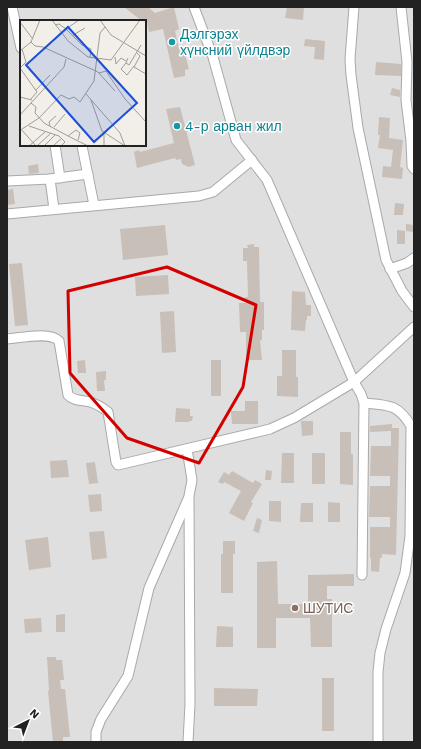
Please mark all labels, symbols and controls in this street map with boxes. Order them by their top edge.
inset map [20,20,146,146]
place label: Дэлгэрэх хүнсний үйлдвэр [180,26,291,58]
marker: Дэлгэрэх хүнсний үйлдвэр [167,37,177,47]
place label: 4-р арван жил [185,118,282,134]
marker: 4-р арван жил [172,121,182,131]
place label: ШУТИС [303,600,353,616]
marker: ШУТИС [290,603,300,613]
north arrow [8,701,48,741]
text: N [27,706,42,721]

